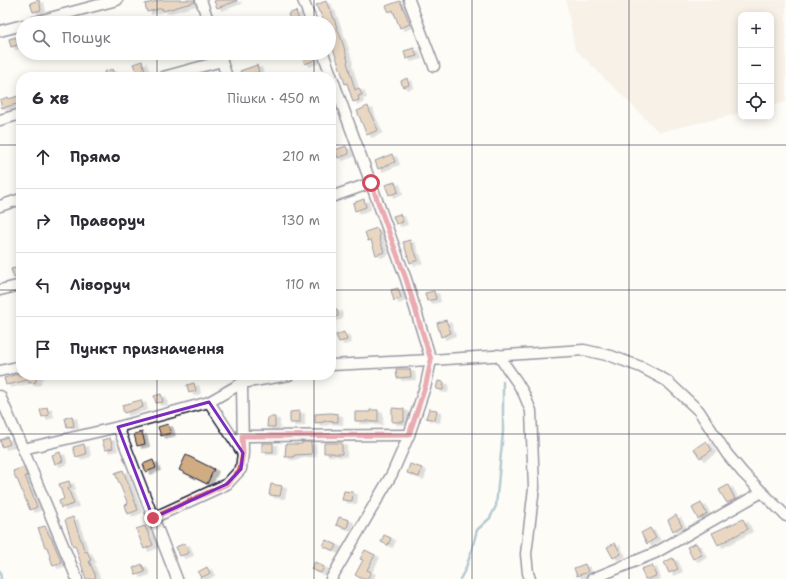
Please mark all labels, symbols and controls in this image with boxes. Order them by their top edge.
map controls [738,12,774,120]
button: + [738,12,774,48]
search box [16,16,336,60]
icon: search [30,27,52,49]
text: Пошук [62,28,111,48]
button: − [738,48,774,84]
button: locate [738,84,774,120]
text: 6 хв [32,87,69,109]
text: Пішки · 450 m [227,90,320,107]
icon: ahead [32,146,54,168]
text: Прямо [70,147,120,167]
text: 210 m [282,148,320,165]
route start [362,174,380,192]
icon: right [32,210,54,232]
text: Праворуч [70,211,145,231]
text: 130 m [282,212,320,229]
icon: left [32,274,54,296]
text: Ліворуч [70,275,130,295]
text: 110 m [285,276,320,293]
icon: arrive [32,338,54,360]
text: Пункт призначення [70,339,225,359]
route end [144,509,162,527]

